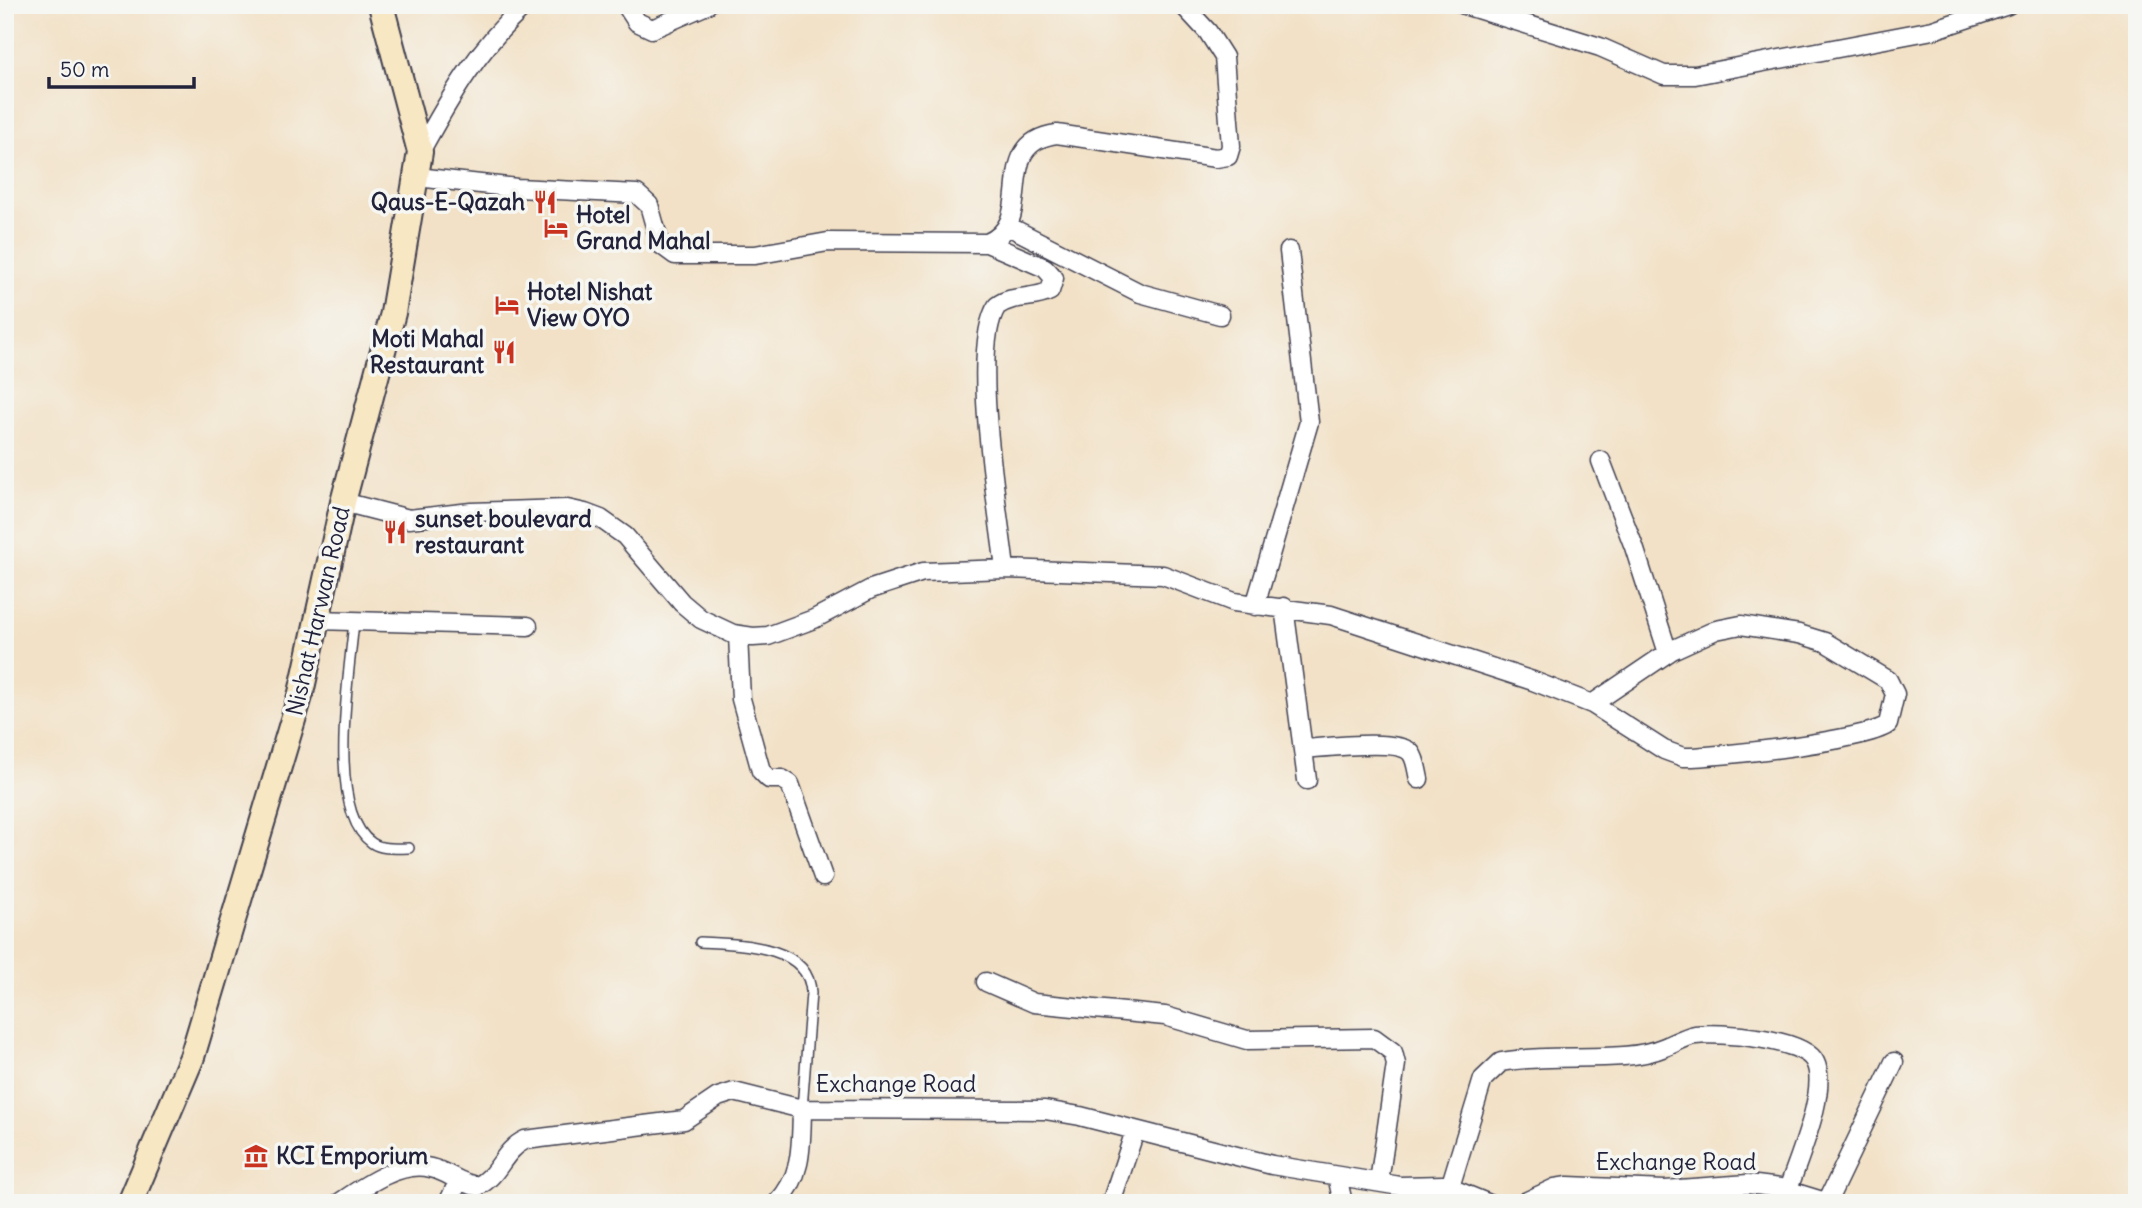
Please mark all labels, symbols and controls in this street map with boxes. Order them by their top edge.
scale bar [49,46,194,90]
text: 50 m [60,56,109,83]
place label: Qaus-E-Qazah [371,187,525,216]
restaurant icon: Qaus-E-Qazah [531,188,559,216]
place label: Hotel Grand Mahal [576,200,710,255]
hotel icon: Hotel Grand Mahal [542,214,570,242]
place label: Hotel Nishat View OYO [527,277,653,332]
hotel icon: Hotel Nishat View OYO [493,291,521,319]
place label: Moti Mahal Restaurant [370,324,484,379]
restaurant icon: Moti Mahal Restaurant [490,338,518,366]
street label: Nishat Harwan Road [279,503,356,718]
place label: sunset boulevard restaurant [415,504,592,559]
restaurant icon: sunset boulevard restaurant [381,518,409,546]
street label: Exchange Road [816,1069,976,1098]
place label: KCI Emporium [276,1141,428,1170]
museum icon: KCI Emporium [242,1142,270,1170]
street label: Exchange Road [1596,1147,1756,1176]

